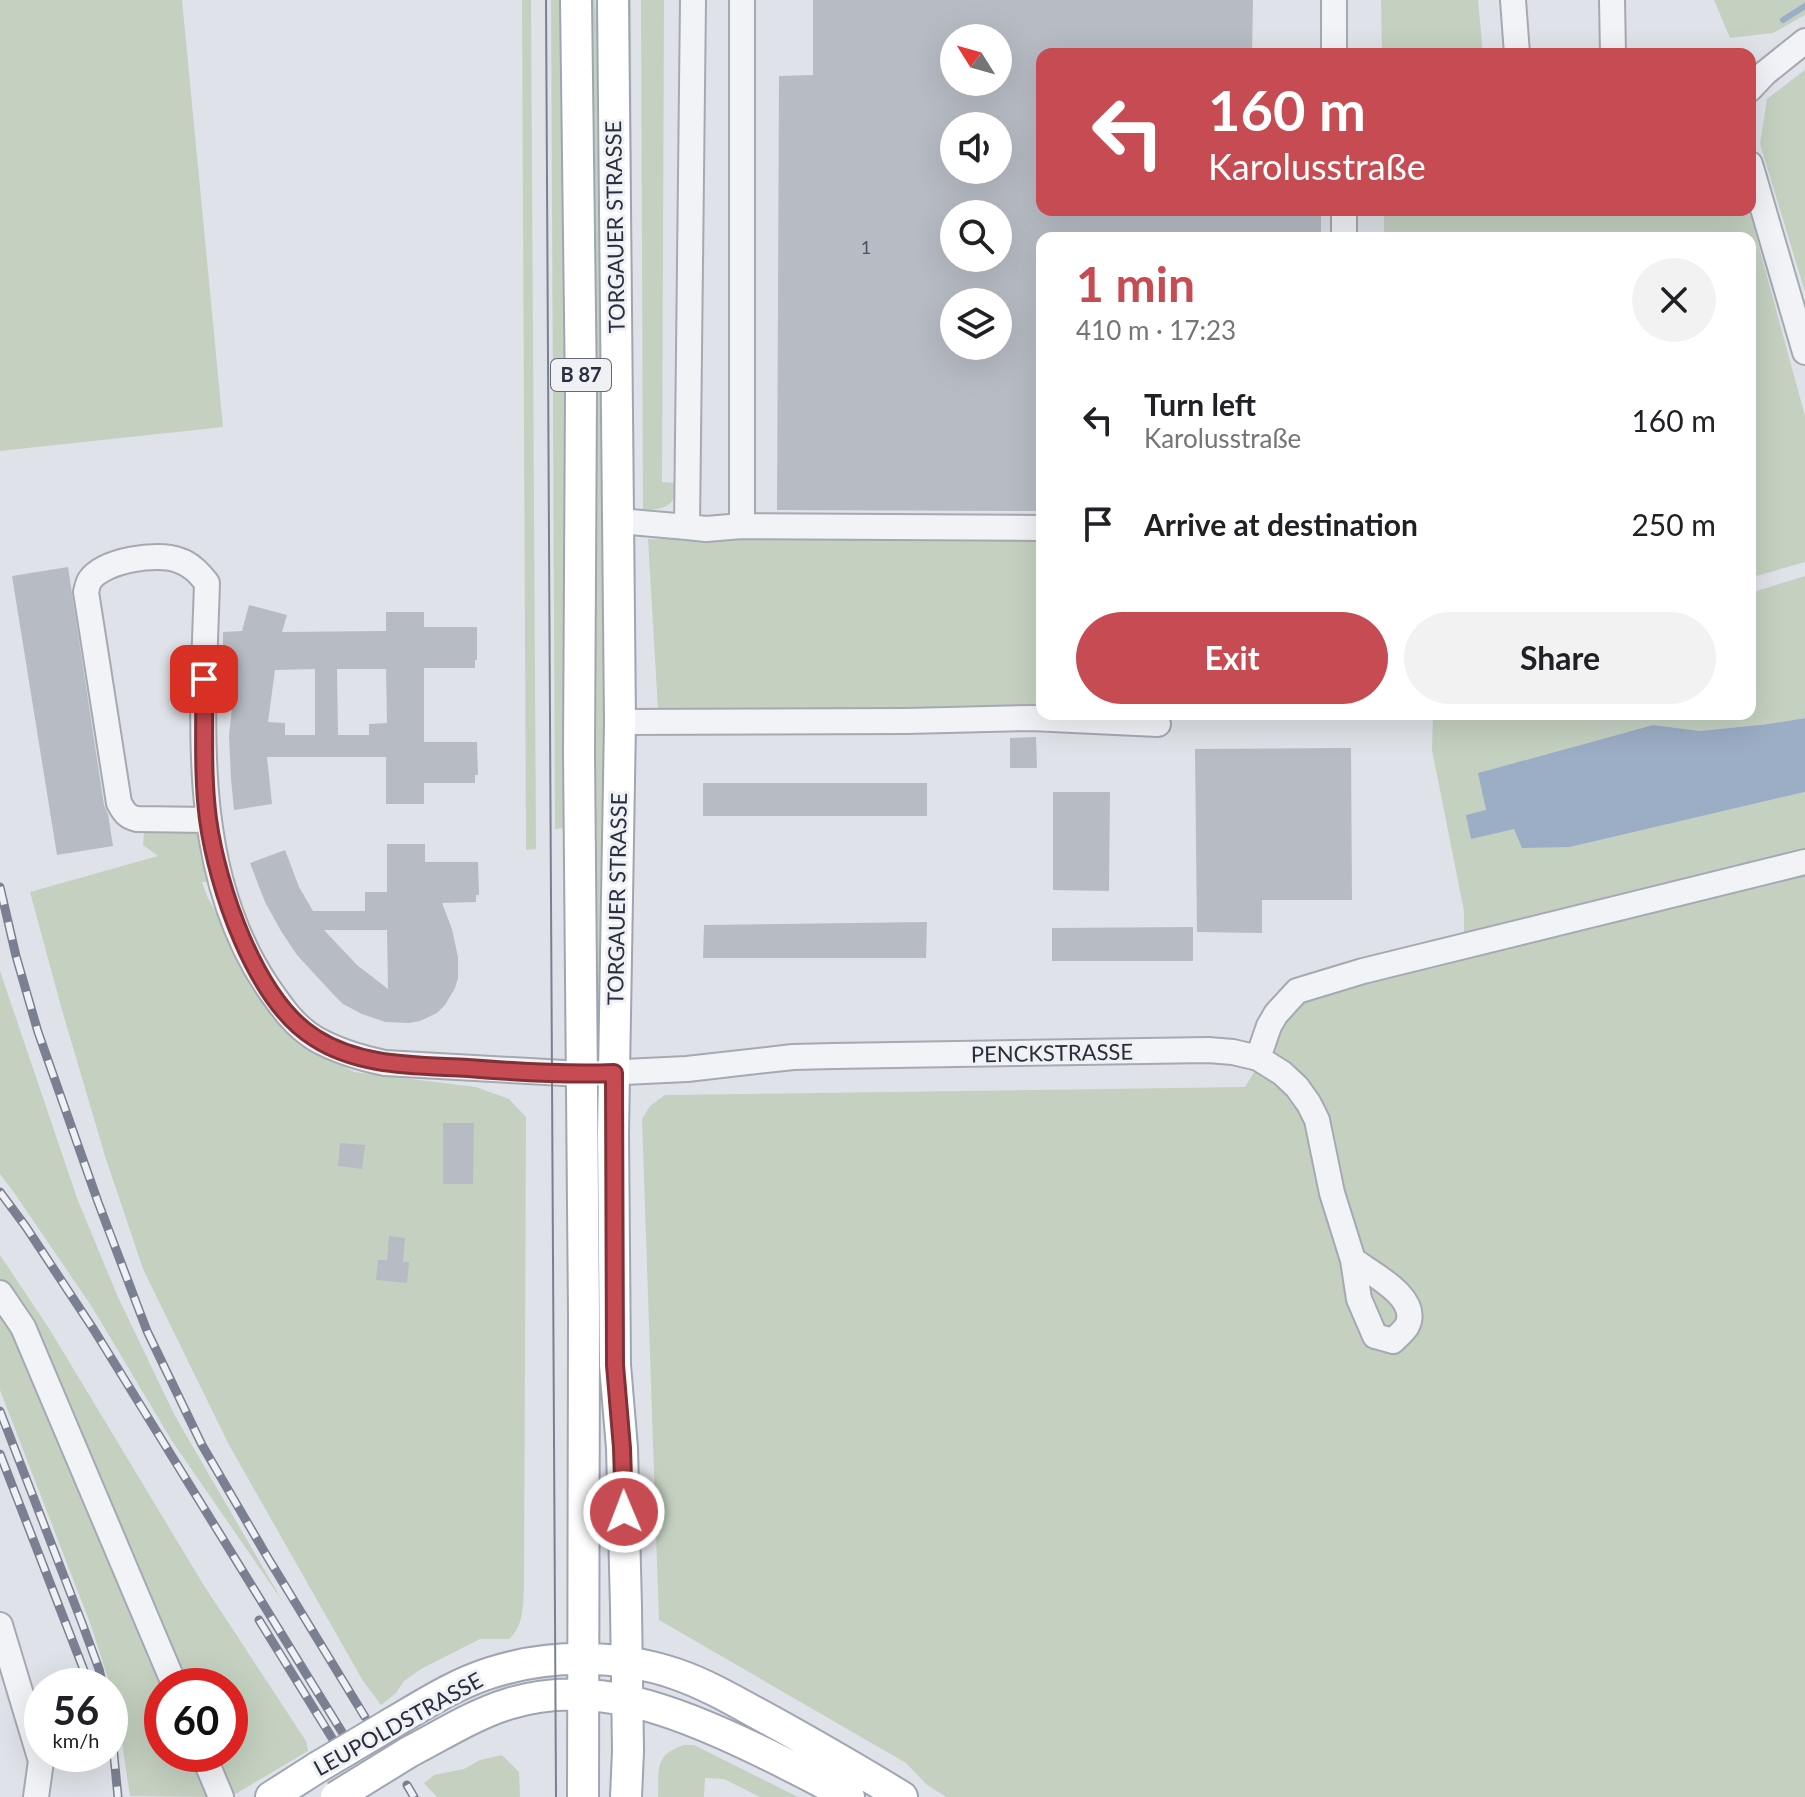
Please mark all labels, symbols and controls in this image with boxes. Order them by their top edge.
north arrow [940,24,1012,96]
map controls [940,24,1012,360]
text: 160 m [1208,76,1366,143]
icon: left [1076,80,1180,184]
button: sound [940,112,1012,184]
street label: TORGAUER STRASSE [599,121,630,333]
text: Karolusstraße [1208,144,1426,188]
button: search [940,200,1012,272]
house number: 1 [861,236,871,258]
text: 1 min [1076,255,1195,312]
button: close [1632,258,1716,342]
button: layers [940,288,1012,360]
text: 410 m · 17:23 [1076,314,1236,346]
road number: B 87 [551,359,611,391]
text: Turn left [1144,386,1256,422]
icon: left [1076,398,1120,442]
text: 160 m [1631,402,1716,438]
text: Karolusstraße [1144,422,1301,454]
icon: arrive [1076,502,1120,546]
text: Arrive at destination [1144,506,1418,542]
text: 250 m [1631,506,1716,542]
button: Exit [1076,612,1388,704]
button: Share [1404,612,1716,704]
pin [170,645,238,713]
icon: arrive [182,657,226,701]
street label: TORGAUER STRASSE [601,793,632,1005]
street label: PENCKSTRASSE [971,1038,1133,1067]
position arrow [582,1470,666,1554]
street label: LEUPOLDSTRASSE [308,1666,487,1781]
speed limit sign: 60 [144,1668,248,1772]
text: 56 [53,1686,99,1734]
text: km/h [53,1728,99,1752]

